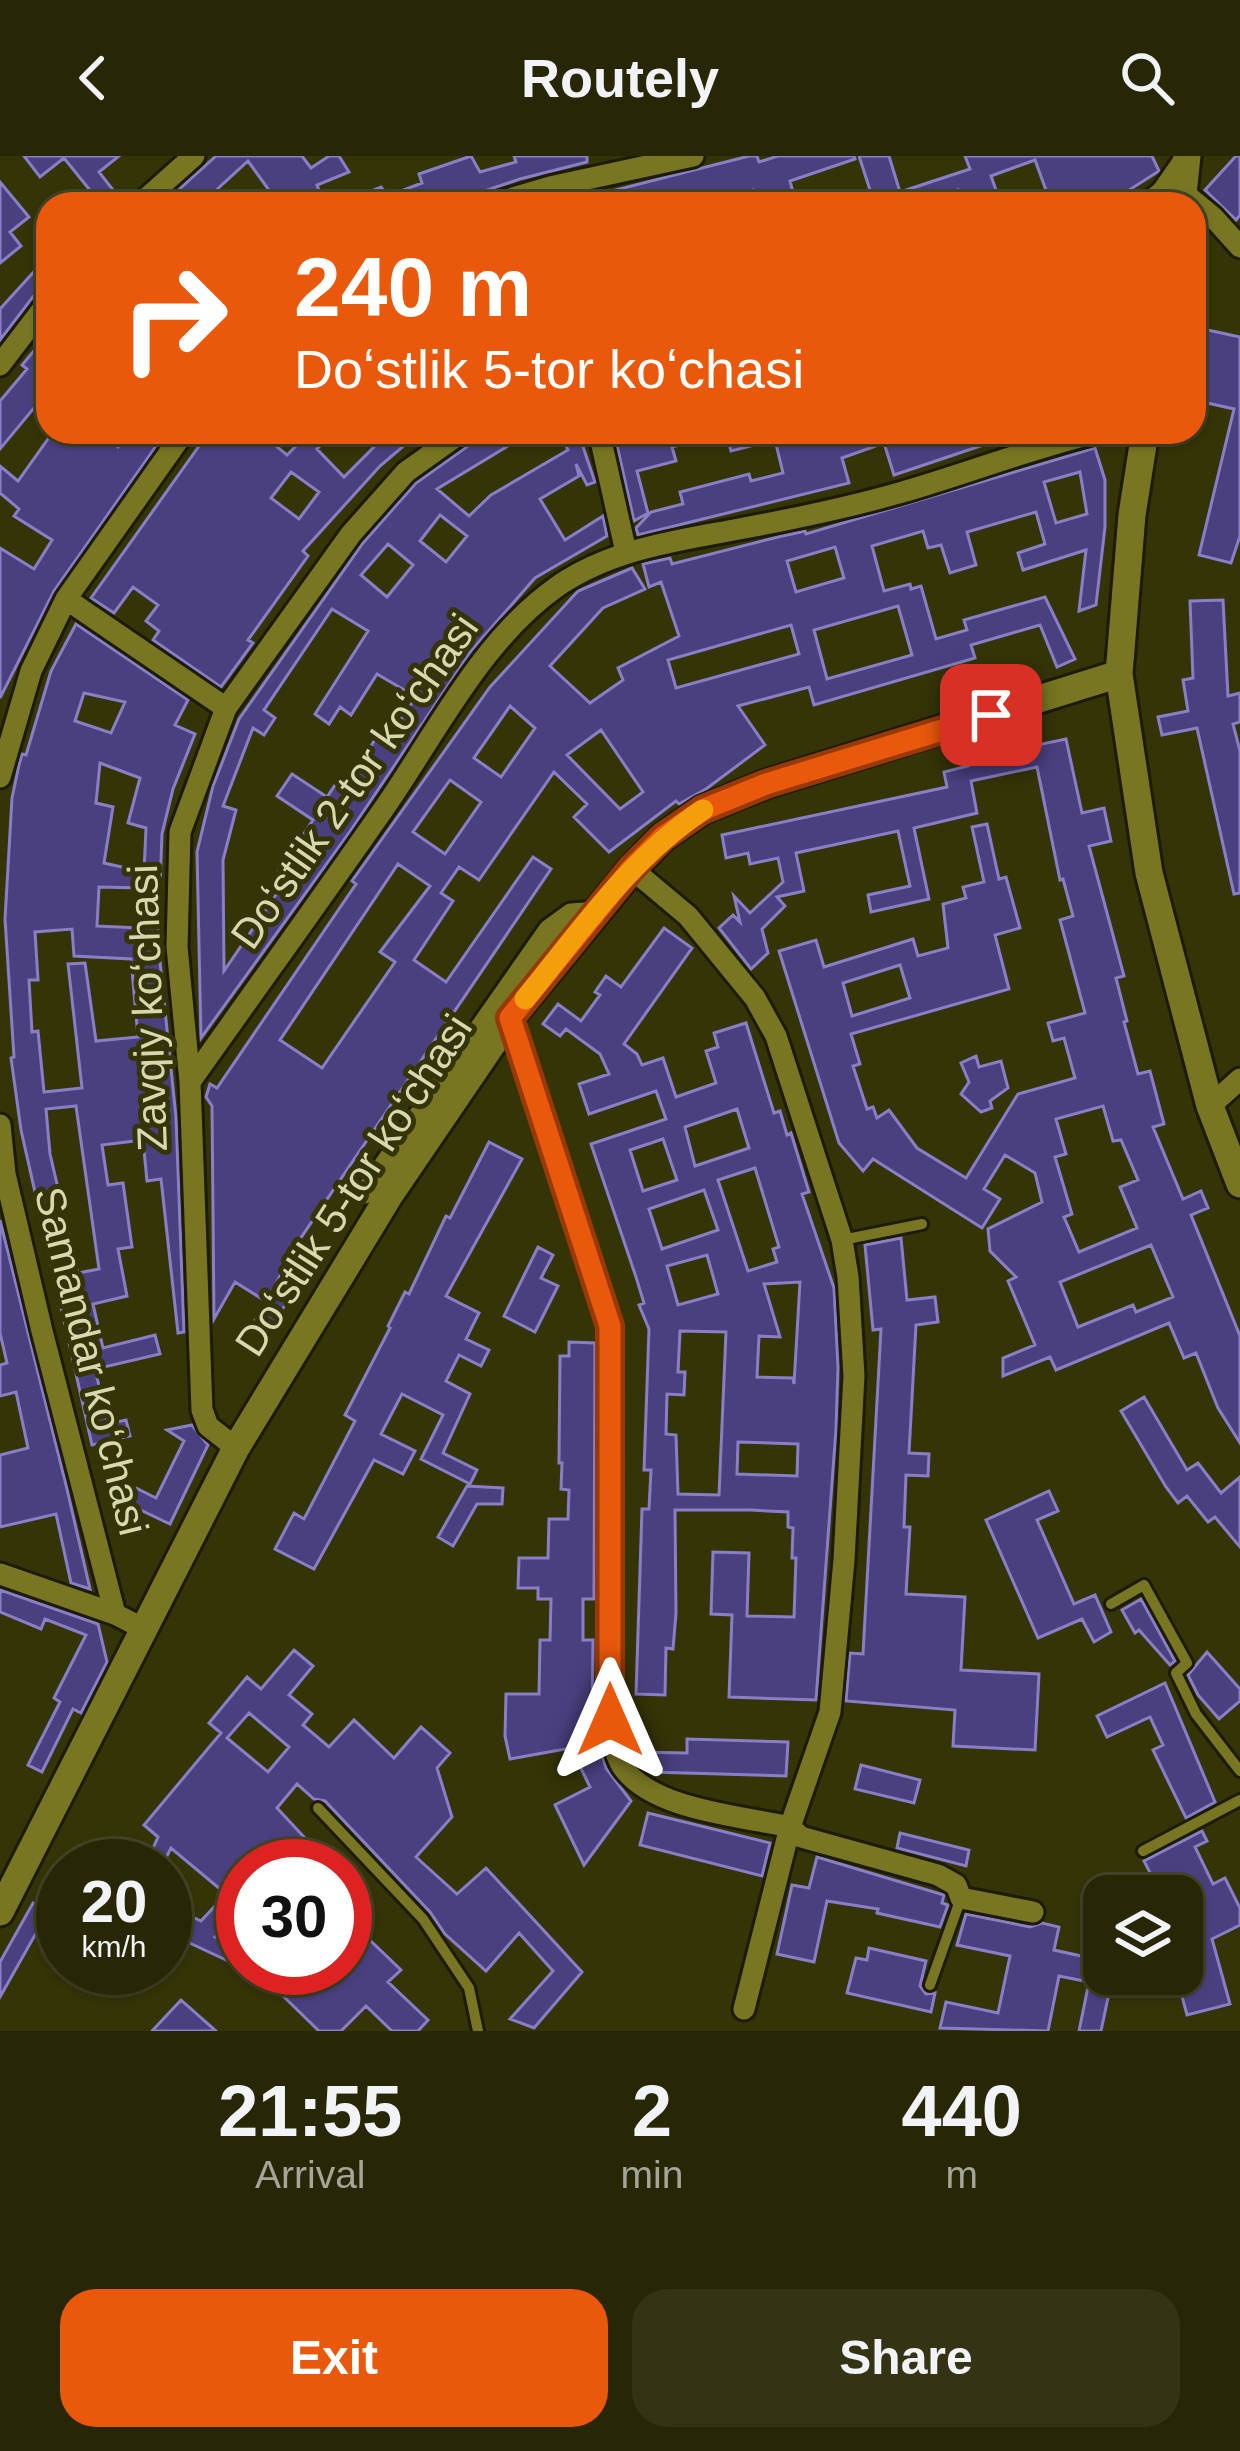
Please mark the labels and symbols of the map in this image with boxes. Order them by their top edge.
street label: Doʻstlik 2-tor koʻchasi [221,605,487,957]
pin [940,664,1042,766]
street label: Zavqiy koʻchasi [119,864,176,1152]
street label: Doʻstlik 5-tor koʻchasi [226,1006,481,1364]
street label: Samandar ko‘chasi [26,1182,158,1540]
position arrow [547,1657,673,1783]
speed limit sign: 30 [216,1839,372,1995]

